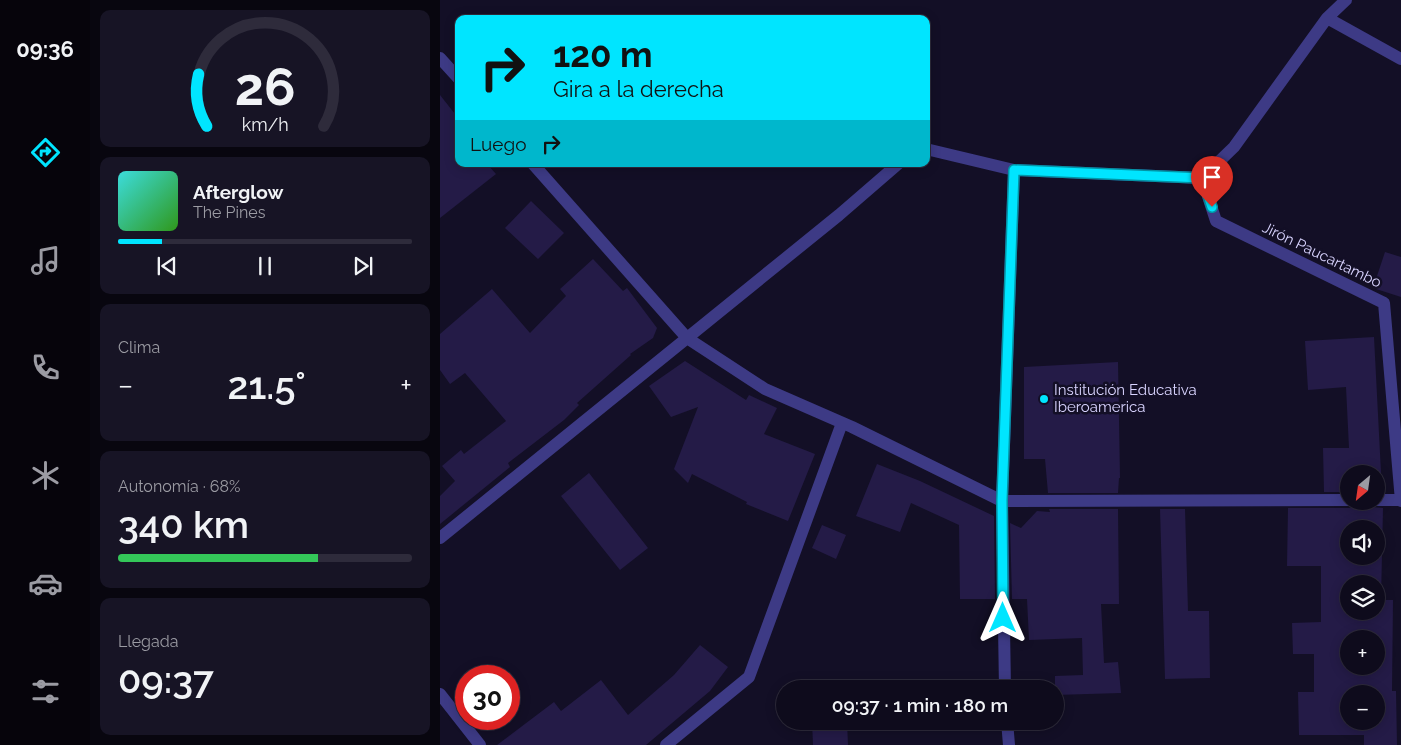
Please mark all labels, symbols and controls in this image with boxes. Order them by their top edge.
text: 120 m [553,34,653,75]
icon: right [470,35,535,100]
text: 09:36 [16,36,74,62]
text: 26 [235,56,295,117]
text: Gira a la derecha [553,76,724,102]
text: km/h [241,114,289,135]
icon: right [537,130,565,158]
text: Luego [470,133,527,155]
icon: directions [28,135,63,170]
pin [1191,156,1233,207]
icon: arrive [1198,163,1226,191]
text: Afterglow [193,181,283,203]
text: The Pines [193,203,265,222]
street label: Jirón Paucartambo [1260,218,1385,292]
icon: music [28,243,63,278]
icon: previous [153,252,181,280]
icon: pause [251,252,279,280]
icon: next [349,252,377,280]
text: Clima [118,338,160,357]
icon: phone [28,350,63,385]
text: 21.5° [228,363,306,408]
text: − [118,369,133,402]
text: + [400,369,412,402]
place label: Institución Educativa Iberoamerica [1054,381,1197,416]
marker: Institución Educativa Iberoamerica [1038,393,1050,405]
icon: climate [28,458,63,493]
north arrow [1340,465,1385,510]
map controls [1340,465,1385,730]
text: Autonomía · 68% [118,477,240,496]
text: 340 km [118,502,249,547]
button: sound [1340,520,1385,565]
icon: car [28,566,63,601]
button: layers [1340,575,1385,620]
position arrow [976,591,1028,643]
button: + [1340,630,1385,675]
text: Llegada [118,632,178,651]
text: 09:37 [118,657,214,702]
speed limit sign: 30 [455,665,520,730]
icon: filters [28,674,63,709]
button: − [1340,685,1385,730]
text: 09:37 · 1 min · 180 m [832,694,1008,716]

